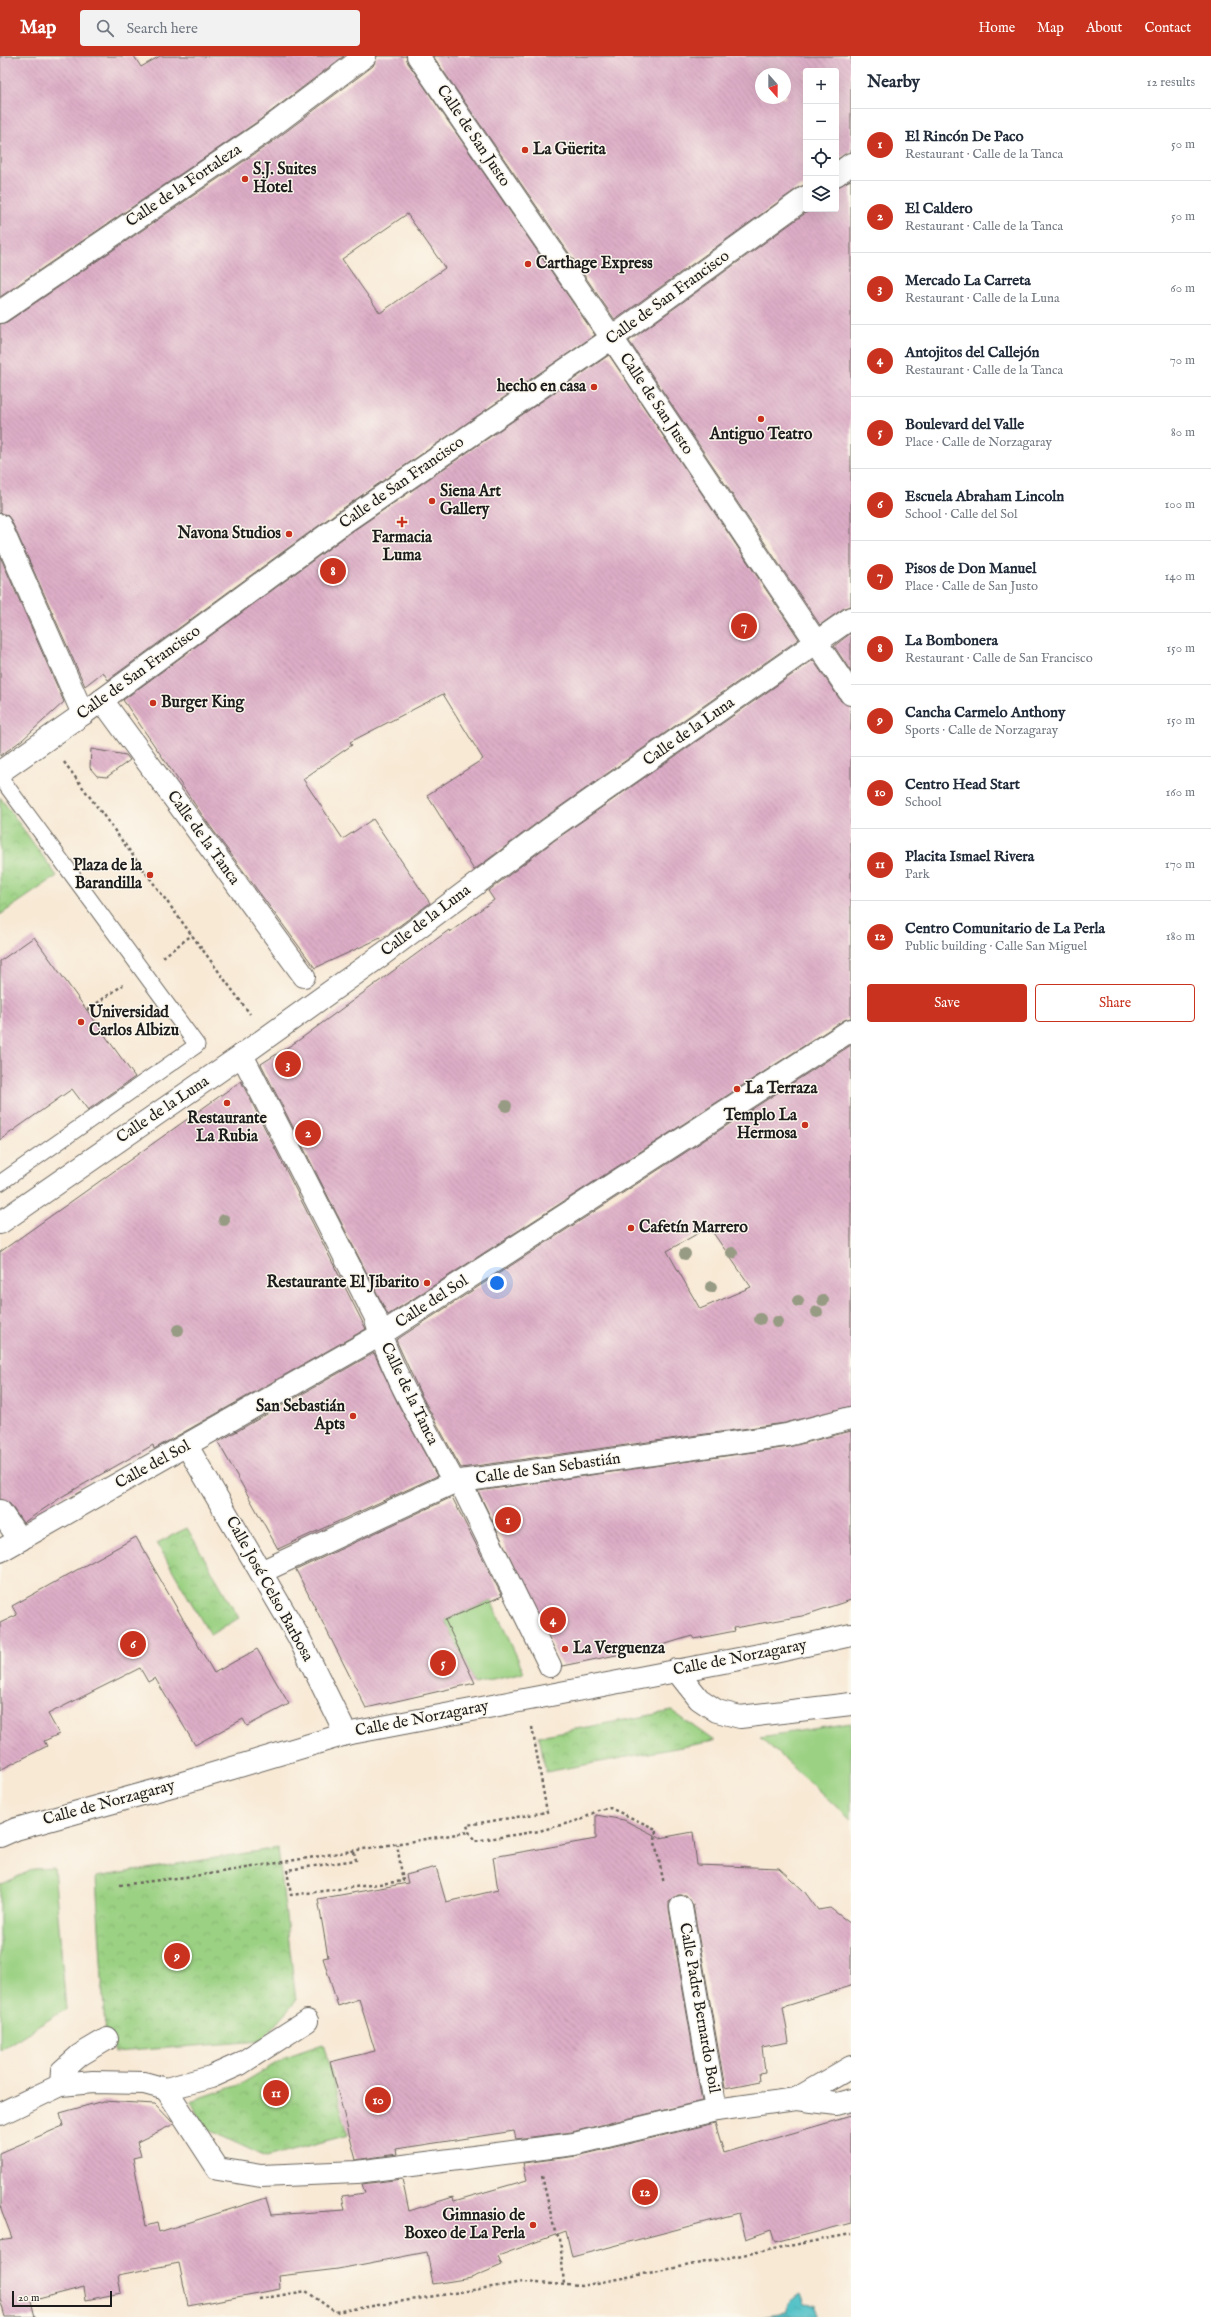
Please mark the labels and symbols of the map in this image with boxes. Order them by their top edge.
north arrow [755,68,791,104]
street label: Calle de San Justo [432,81,515,191]
street label: Calle de la Fortaleza [122,140,246,232]
place label: La Güerita [533,140,607,160]
marker: La Güerita [520,145,530,155]
place label: S.J. Suites Hotel [253,160,317,198]
marker: S.J. Suites Hotel [240,174,250,184]
street label: Calle de San Francisco [602,246,734,350]
place label: Carthage Express [536,254,653,274]
marker: Carthage Express [523,259,533,269]
street label: Calle de San Justo [615,349,698,459]
place label: hecho en casa [496,377,587,397]
marker: hecho en casa [589,382,599,392]
marker: Antiguo Teatro [756,414,766,424]
place label: Antiguo Teatro [709,425,813,445]
street label: Calle de San Francisco [336,432,469,534]
place label: Siena Art Gallery [440,482,501,520]
marker: Siena Art Gallery [427,496,437,506]
marker: Farmacia Luma [397,517,407,527]
place label: Navona Studios [176,524,281,544]
place label: Farmacia Luma [372,528,433,566]
marker: Navona Studios [284,529,294,539]
pin: 8 [320,556,346,586]
pin: 7 [731,611,757,641]
street label: Calle de San Francisco [73,621,205,725]
place label: Burger King [161,693,246,713]
street label: Calle de la Luna [639,693,739,771]
marker: Burger King [148,698,158,708]
street label: Calle de la Tanca [162,787,244,889]
place label: Plaza de la Barandilla [73,856,143,894]
marker: Plaza de la Barandilla [145,870,155,880]
street label: Calle de la Luna [377,881,475,961]
place label: Universidad Carlos Albizu [88,1003,180,1041]
marker: Universidad Carlos Albizu [76,1017,86,1027]
pin: 3 [275,1049,301,1079]
street label: Calle de la Luna [113,1072,213,1148]
place label: La Terraza [745,1079,818,1099]
marker: La Terraza [732,1084,742,1094]
marker: Restaurante La Rubia [222,1098,232,1108]
place label: Templo La Hermosa [723,1106,798,1144]
place label: Restaurante La Rubia [187,1109,268,1147]
pin: 2 [295,1118,321,1148]
marker: Templo La Hermosa [800,1120,810,1130]
place label: Cafetín Marrero [639,1218,748,1238]
marker: Cafetín Marrero [626,1223,636,1233]
street label: Calle del Sol [392,1271,473,1333]
place label: Restaurante El Jibarito [266,1273,419,1293]
your location [487,1273,507,1293]
marker: Restaurante El Jibarito [422,1278,432,1288]
street label: Calle de la Tanca [376,1339,443,1449]
place label: San Sebastián Apts [256,1397,345,1435]
marker: San Sebastián Apts [348,1411,358,1421]
street label: Calle del Sol [112,1436,195,1494]
street label: Calle de San Sebastián [474,1449,622,1489]
pin: 1 [495,1505,521,1535]
street label: Calle José Celso Barbosa [221,1513,317,1665]
pin: 4 [540,1605,566,1635]
pin: 6 [120,1629,146,1659]
street label: Calle de Norzagaray [672,1635,809,1681]
place label: La Verguenza [573,1639,666,1659]
marker: La Verguenza [560,1644,570,1654]
pin: 5 [430,1648,456,1678]
street label: Calle de Norzagaray [354,1696,491,1742]
street label: Calle de Norzagaray [41,1776,177,1830]
street label: Calle Padre Bernardo Boil [674,1921,724,2095]
pin: 9 [164,1941,190,1971]
pin: 11 [263,2078,289,2108]
pin: 10 [365,2085,391,2115]
pin: 12 [632,2177,658,2207]
place label: Gimnasio de Boxeo de La Perla [404,2206,526,2244]
marker: Gimnasio de Boxeo de La Perla [528,2220,538,2230]
scale bar [12,2289,112,2308]

